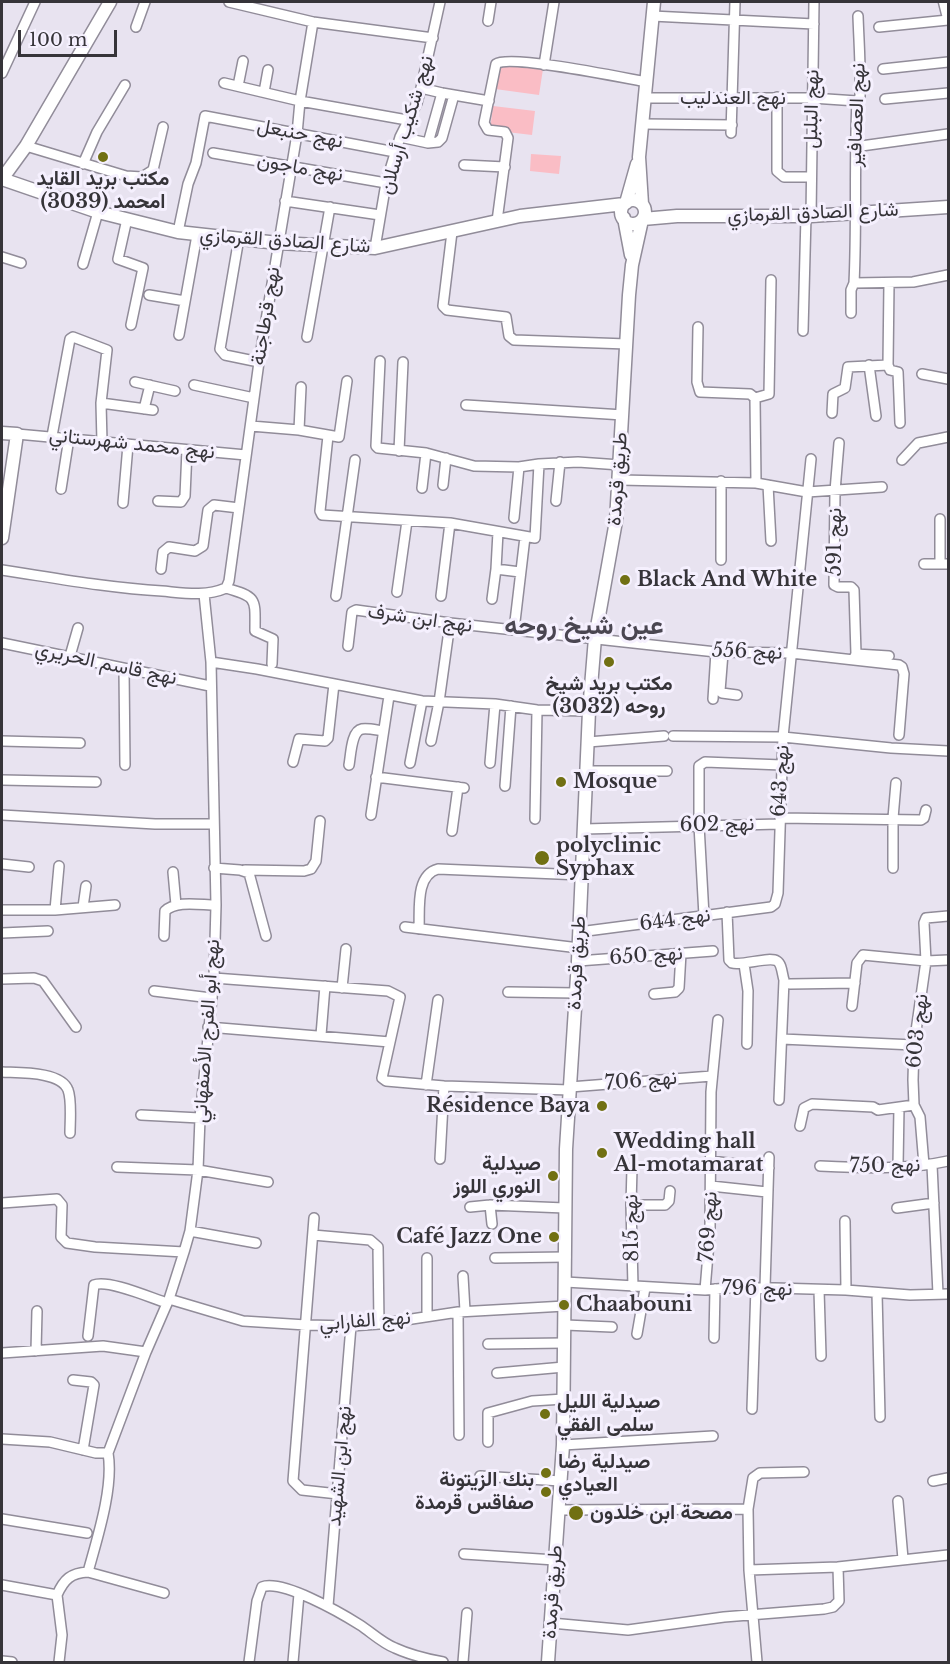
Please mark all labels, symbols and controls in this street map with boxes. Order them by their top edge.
scale bar [21,18,120,56]
text: 100 m [29,29,87,51]
street label: نهج شكيب أرسلان [374,53,440,197]
street label: نهج العصافير [843,62,871,168]
street label: نهج البلبل [799,69,825,149]
street label: نهج العندليب [680,86,786,110]
street label: نهج حنبعل [255,114,345,154]
street label: نهج ماجون [255,149,345,187]
marker: مكتب بريد القايد امحمد (3039) [96,150,110,164]
place label: مكتب بريد القايد امحمد (3039) [37,167,169,214]
street label: شارع الصادق القرمازي [727,198,899,228]
street label: شارع الصادق القرمازي [199,223,371,259]
street label: نهج قرطاجنة [246,265,286,367]
street label: نهج محمد شهرستاني [48,423,216,465]
street label: طريق قرمدة [603,431,633,527]
street label: نهج 591 [823,508,847,576]
place label: Black And White [637,568,817,592]
marker: Black And White [618,573,632,587]
street label: نهج ابن شرف [366,600,474,638]
district label: عين شيخ روحه [504,611,664,643]
street label: نهج قاسم الحريري [33,637,179,691]
street label: نهج 556 [711,639,783,665]
marker: مكتب بريد شيخ روحه (3032) [602,655,616,669]
place label: مكتب بريد شيخ روحه (3032) [545,672,673,719]
street label: نهج 643 [767,744,795,818]
place label: Mosque [573,770,657,794]
marker: Mosque [554,775,568,789]
street label: نهج 602 [679,812,755,838]
place label: polyclinic Syphax [556,834,661,881]
marker: polyclinic Syphax [533,849,551,867]
street label: نهج 644 [638,903,712,937]
street label: طريق قرمدة [563,915,591,1011]
street label: نهج أبو الفرج الأصفهاني [189,938,225,1124]
street label: نهج 650 [608,941,684,971]
street label: نهج 603 [902,993,934,1069]
street label: نهج 706 [604,1066,678,1096]
place label: Résidence Baya [426,1094,590,1118]
marker: Résidence Baya [595,1099,609,1113]
place label: Wedding hall Al-motamarat [614,1130,763,1177]
marker: Wedding hall Al-motamarat [595,1146,609,1160]
place label: صيدلية النوري اللوز [453,1152,541,1199]
street label: نهج 750 [850,1153,920,1179]
marker: صيدلية النوري اللوز [546,1169,560,1183]
street label: نهج 769 [695,1191,723,1263]
street label: نهج 815 [619,1194,645,1262]
place label: Café Jazz One [396,1225,542,1249]
marker: Café Jazz One [547,1230,561,1244]
street label: نهج 796 [722,1277,792,1301]
place label: Chaabouni [576,1293,692,1317]
marker: Chaabouni [557,1298,571,1312]
street label: نهج الفارابي [318,1306,412,1336]
place label: صيدلية الليل سلمى الفقي [557,1390,660,1437]
street label: نهج ابن الشهيد [323,1405,357,1527]
marker: صيدلية الليل سلمى الفقي [538,1407,552,1421]
place label: صيدلية رضا العيادي [558,1450,650,1497]
marker: صيدلية رضا العيادي [539,1466,553,1480]
place label: بنك الزيتونة صفاقس قرمدة [415,1468,534,1515]
marker: بنك الزيتونة صفاقس قرمدة [539,1485,553,1499]
place label: مصحة ابن خلدون [590,1501,733,1525]
marker: مصحة ابن خلدون [567,1504,585,1522]
street label: طريق قرمدة [538,1544,568,1640]

